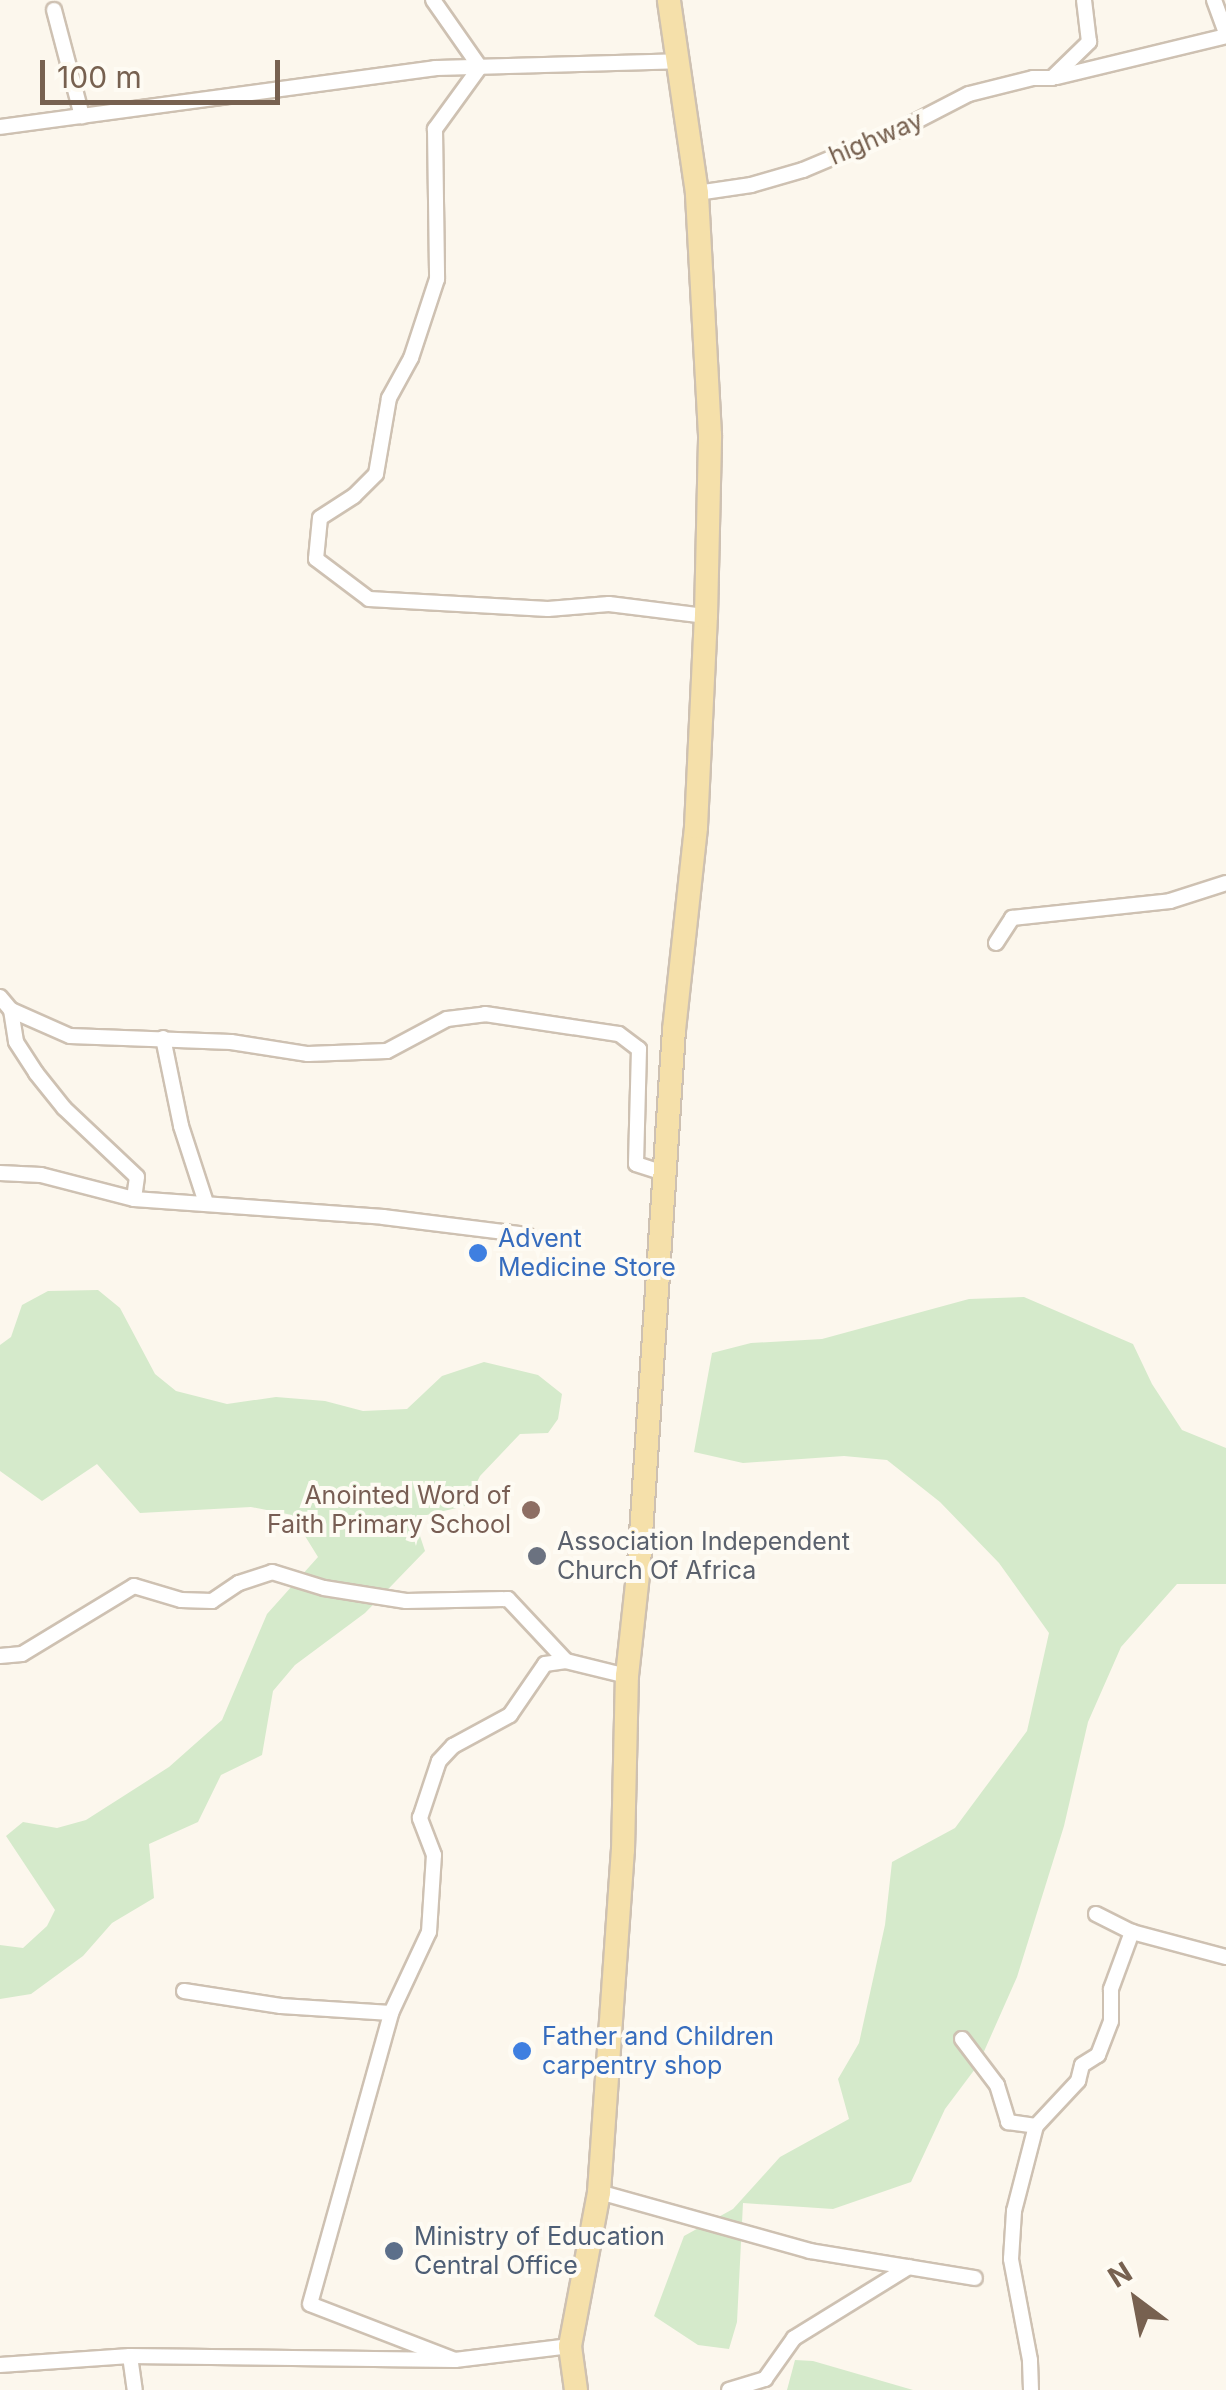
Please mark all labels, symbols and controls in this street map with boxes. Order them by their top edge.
scale bar [45,40,285,102]
text: 100 m [57,59,142,95]
street label: highway [825,105,927,171]
place label: Advent Medicine Store [498,1224,676,1283]
marker: Advent Medicine Store [467,1242,489,1264]
place label: Anointed Word of Faith Primary School [267,1481,511,1540]
marker: Anointed Word of Faith Primary School [520,1499,542,1521]
place label: Association Independent Church Of Africa [557,1527,850,1586]
marker: Association Independent Church Of Africa [526,1545,548,1567]
place label: Father and Children carpentry shop [542,2022,774,2081]
marker: Father and Children carpentry shop [511,2040,533,2062]
place label: Ministry of Education Central Office [414,2222,665,2281]
marker: Ministry of Education Central Office [383,2240,405,2262]
north arrow [1086,2250,1186,2350]
text: N [1102,2254,1138,2295]

